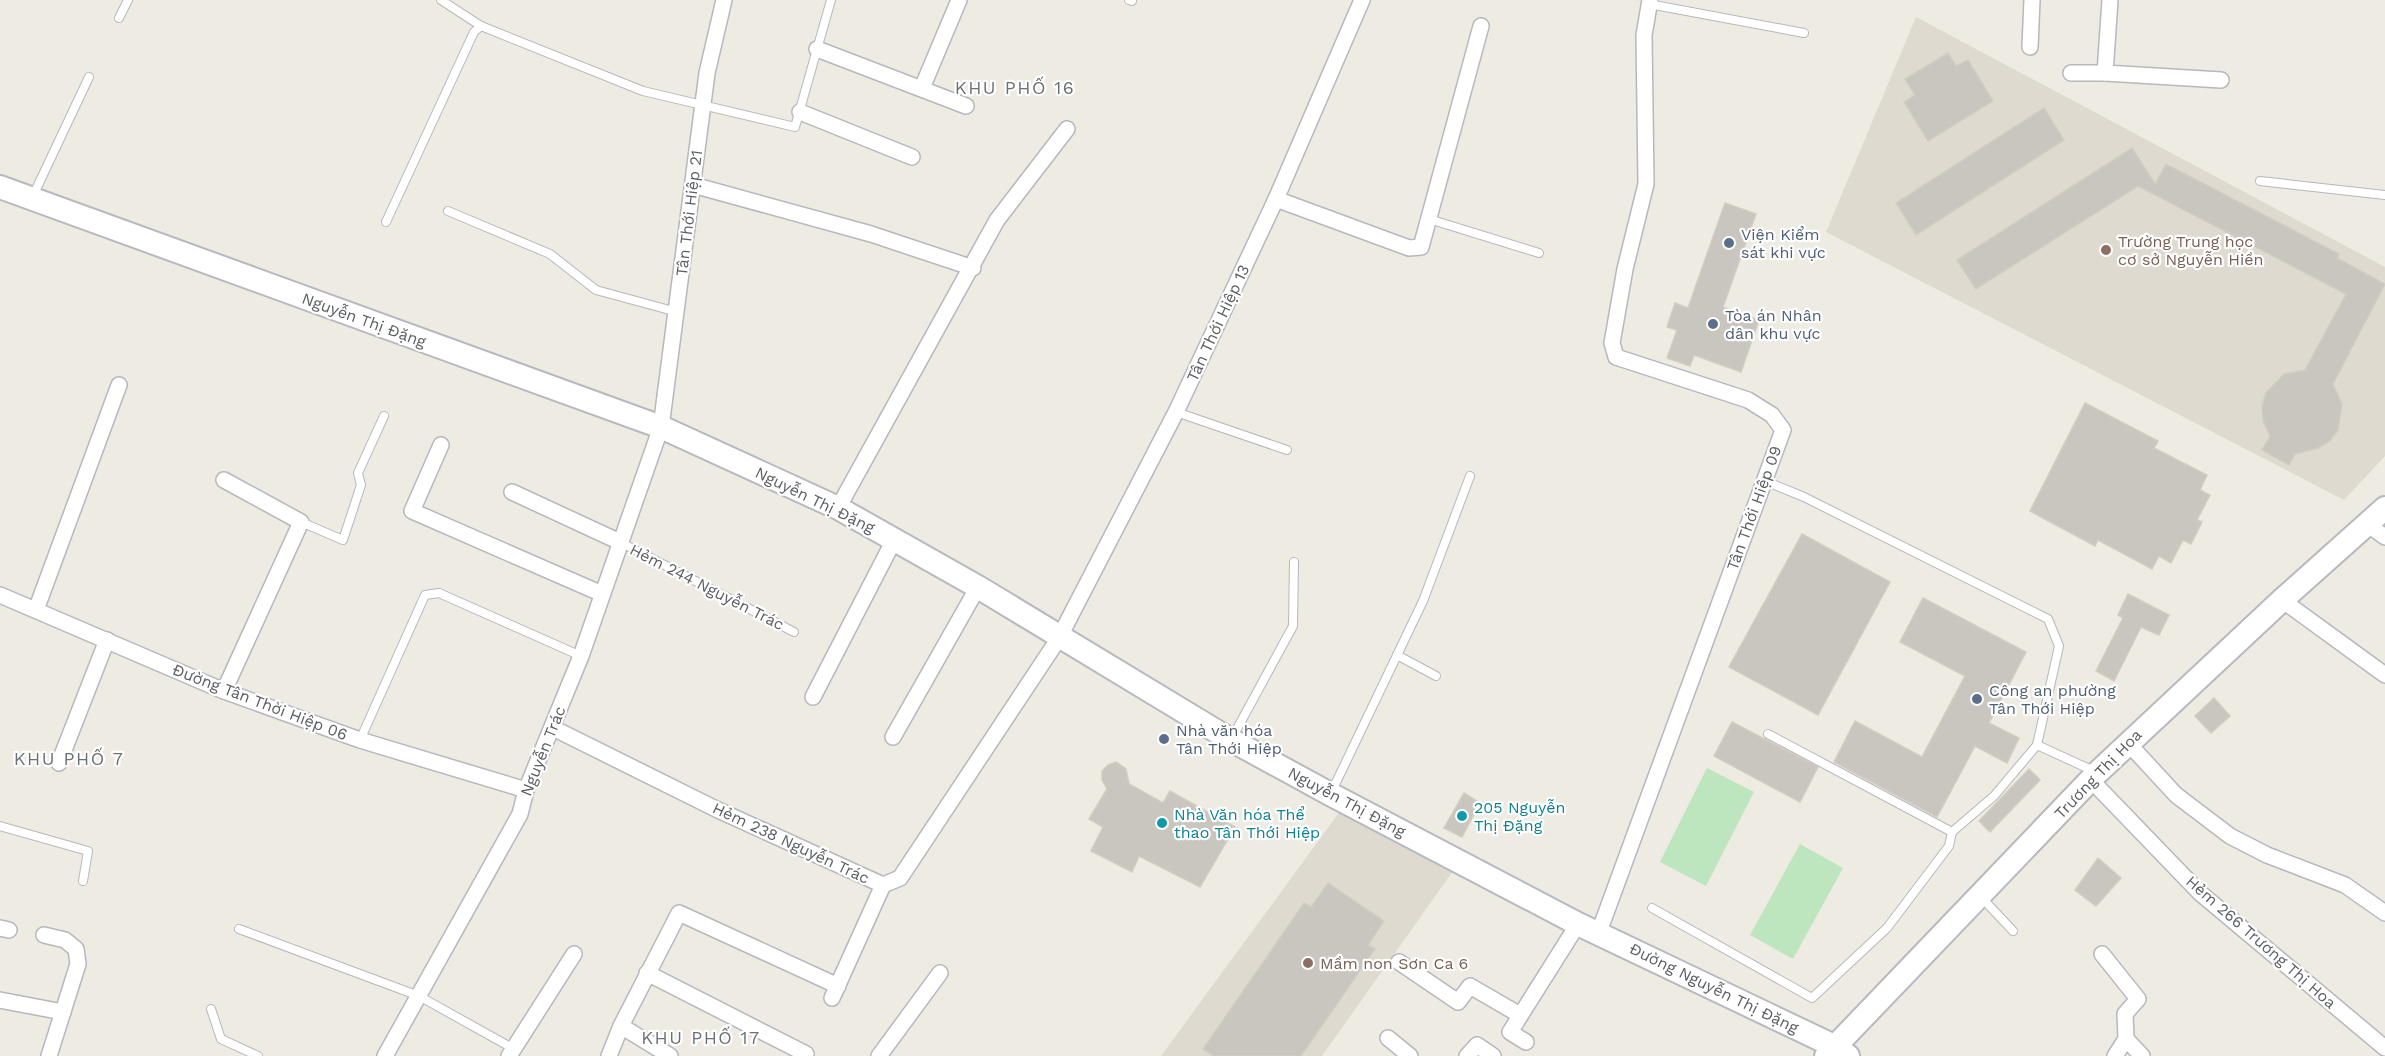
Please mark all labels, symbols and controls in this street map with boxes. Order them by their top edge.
district label: KHU PHỐ 16 [955,76,1075,98]
street label: Tân Thới Hiệp 21 [672,149,706,277]
place label: Viện Kiểm sát khi vực [1741,225,1826,262]
place label: Trường Trung học cơ sở Nguyễn Hiền [2118,232,2263,269]
marker: Viện Kiểm sát khi vực [1722,236,1736,250]
marker: Trường Trung học cơ sở Nguyễn Hiền [2099,243,2113,257]
street label: Tân Thới Hiệp 13 [1183,262,1253,384]
street label: Nguyễn Thị Đặng [299,289,429,351]
place label: Tòa án Nhân dân khu vực [1725,306,1822,343]
marker: Tòa án Nhân dân khu vực [1706,317,1720,331]
street label: Tân Thới Hiệp 09 [1723,443,1785,573]
street label: Nguyễn Thị Đặng [752,463,878,537]
street label: Hẻm 244 Nguyễn Trác [627,540,787,634]
street label: Đường Tân Thời Hiệp 06 [170,660,350,744]
place label: Công an phường Tân Thới Hiệp [1989,681,2116,718]
marker: Công an phường Tân Thới Hiệp [1970,692,1984,706]
street label: Nguyễn Trác [516,703,570,799]
place label: Nhà văn hóa Tân Thới Hiệp [1176,721,1282,758]
street label: Trương Thị Hoa [2050,725,2146,823]
marker: Nhà văn hóa Tân Thới Hiệp [1157,732,1171,746]
district label: KHU PHỐ 7 [14,747,124,769]
street label: Nguyễn Thị Đặng [1285,763,1410,841]
street label: Hẻm 238 Nguyễn Trác [710,798,872,888]
place label: 205 Nguyễn Thị Đặng [1474,798,1565,835]
place label: Nhà Văn hóa Thể thao Tân Thới Hiệp [1174,805,1320,842]
marker: 205 Nguyễn Thị Đặng [1455,809,1469,823]
marker: Nhà Văn hóa Thể thao Tân Thới Hiệp [1155,816,1169,830]
street label: Hẻm 266 Trương Thị Hoa [2182,872,2340,1012]
street label: Đường Nguyễn Thị Đặng [1626,939,1802,1037]
place label: Mầm non Sơn Ca 6 [1320,954,1468,973]
marker: Mầm non Sơn Ca 6 [1301,956,1315,970]
district label: KHU PHỐ 17 [641,1026,761,1048]

